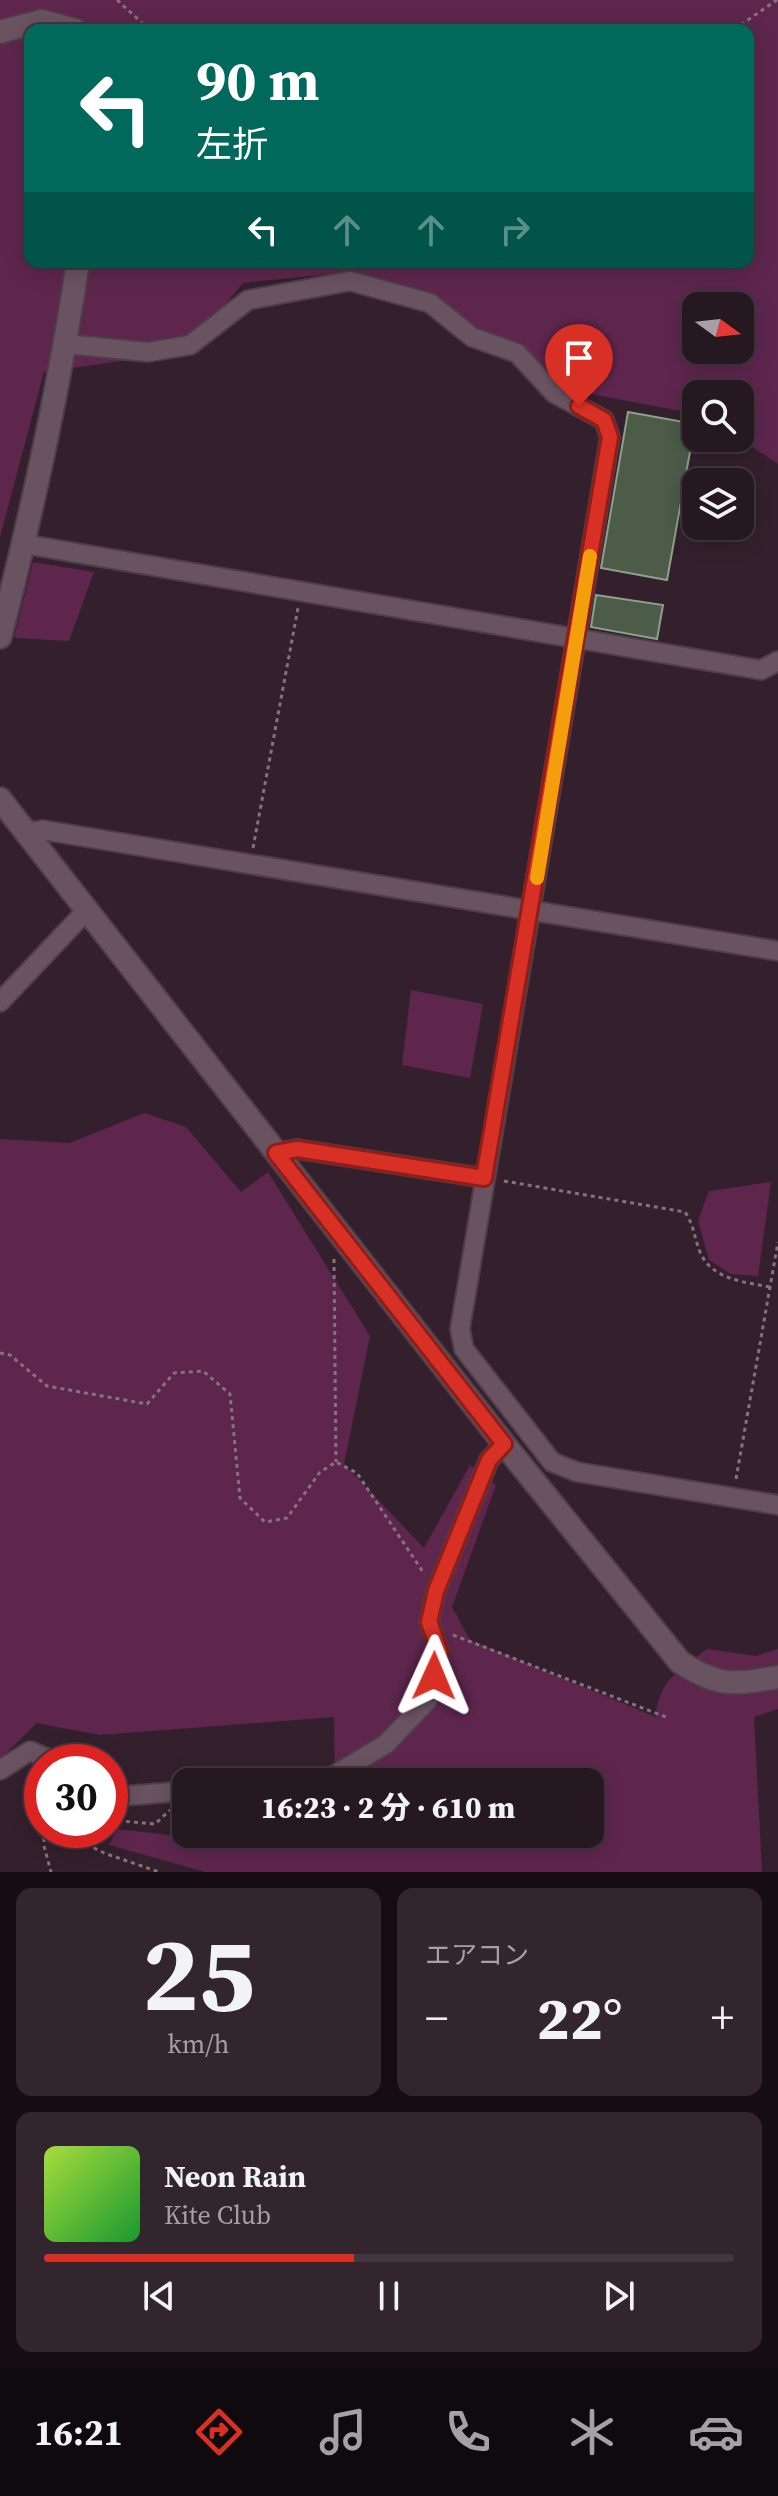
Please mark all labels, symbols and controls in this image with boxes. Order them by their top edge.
text: 90 m [196,42,319,119]
icon: left [64,56,168,160]
text: 左折 [196,120,268,169]
icon: left [241,208,285,252]
icon: ahead [325,208,369,252]
icon: ahead [409,208,453,252]
icon: right [493,208,537,252]
north arrow [682,292,754,364]
map controls [682,292,754,540]
pin [545,324,613,406]
icon: arrive [557,336,601,380]
button: search [682,380,754,452]
button: layers [682,468,754,540]
position arrow [392,1634,476,1718]
speed limit sign: 30 [24,1744,128,1848]
text: 16:23 · 2 分 · 610 m [261,1787,515,1828]
text: 25 [142,1902,255,2045]
text: エアコン [425,1937,529,1973]
text: 22° [537,1977,622,2059]
text: − [425,1987,448,2048]
text: + [711,1987,734,2048]
text: km/h [168,2026,229,2062]
text: Neon Rain [164,2156,306,2197]
text: Kite Club [164,2197,271,2233]
icon: previous [137,2274,181,2318]
icon: pause [367,2274,411,2318]
icon: next [597,2274,641,2318]
icon: directions [191,2404,247,2460]
icon: music [315,2404,371,2460]
icon: phone [440,2404,496,2460]
icon: climate [564,2404,620,2460]
icon: car [688,2404,744,2460]
text: 16:21 [34,2408,123,2457]

